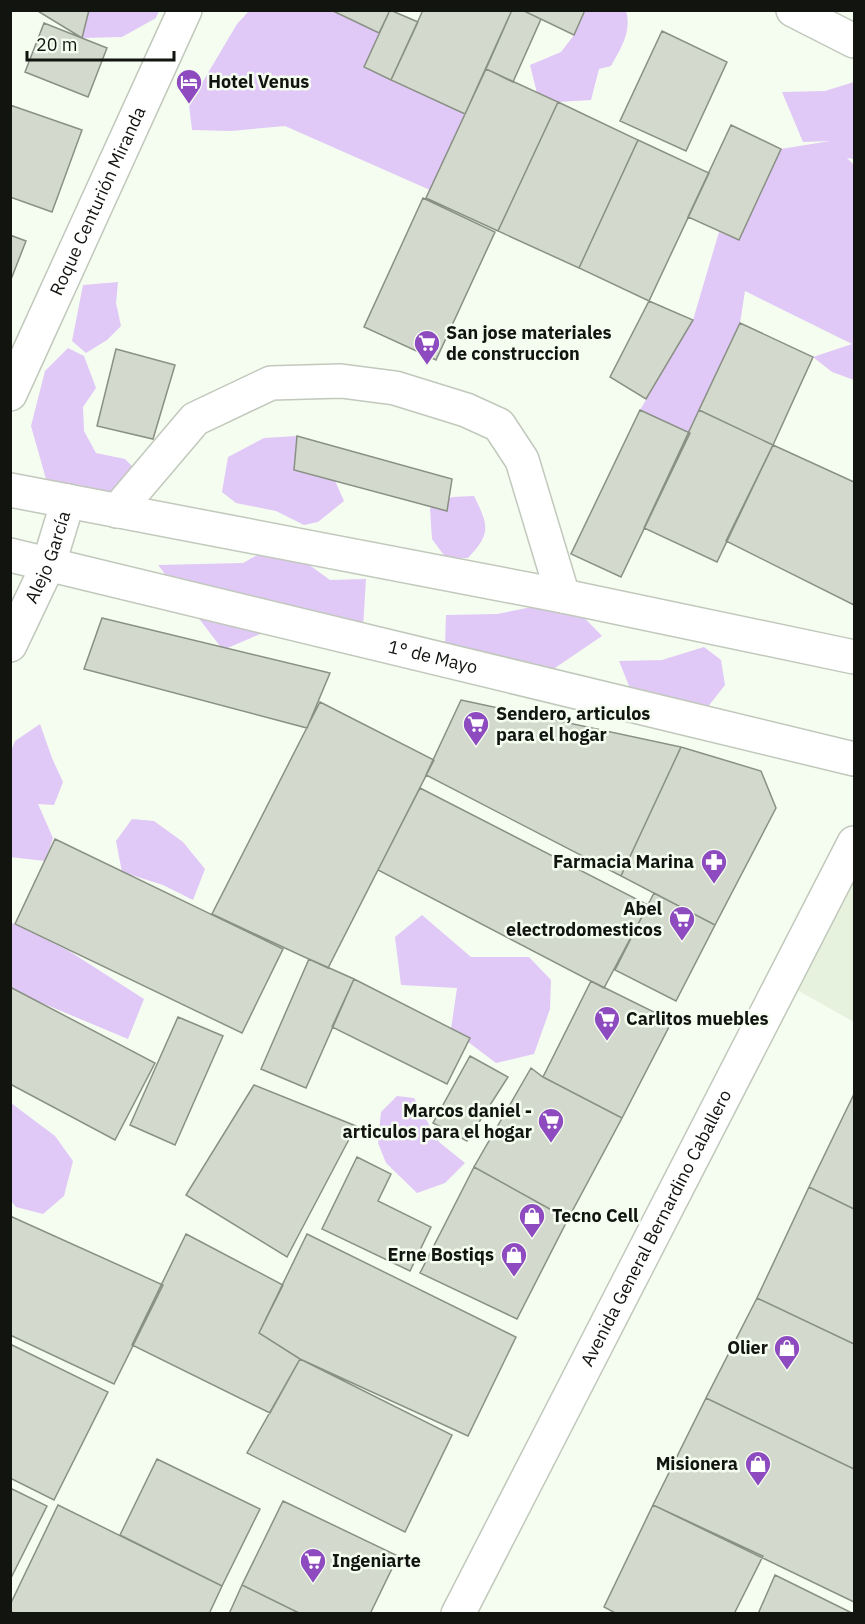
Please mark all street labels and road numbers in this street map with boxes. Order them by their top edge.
street label: Roque Centurión Miranda [44,102,151,299]
street label: Alejo García [20,508,75,607]
street label: 1° de Mayo [386,635,480,679]
street label: Avenida General Bernardino Caballero [575,1085,736,1370]

